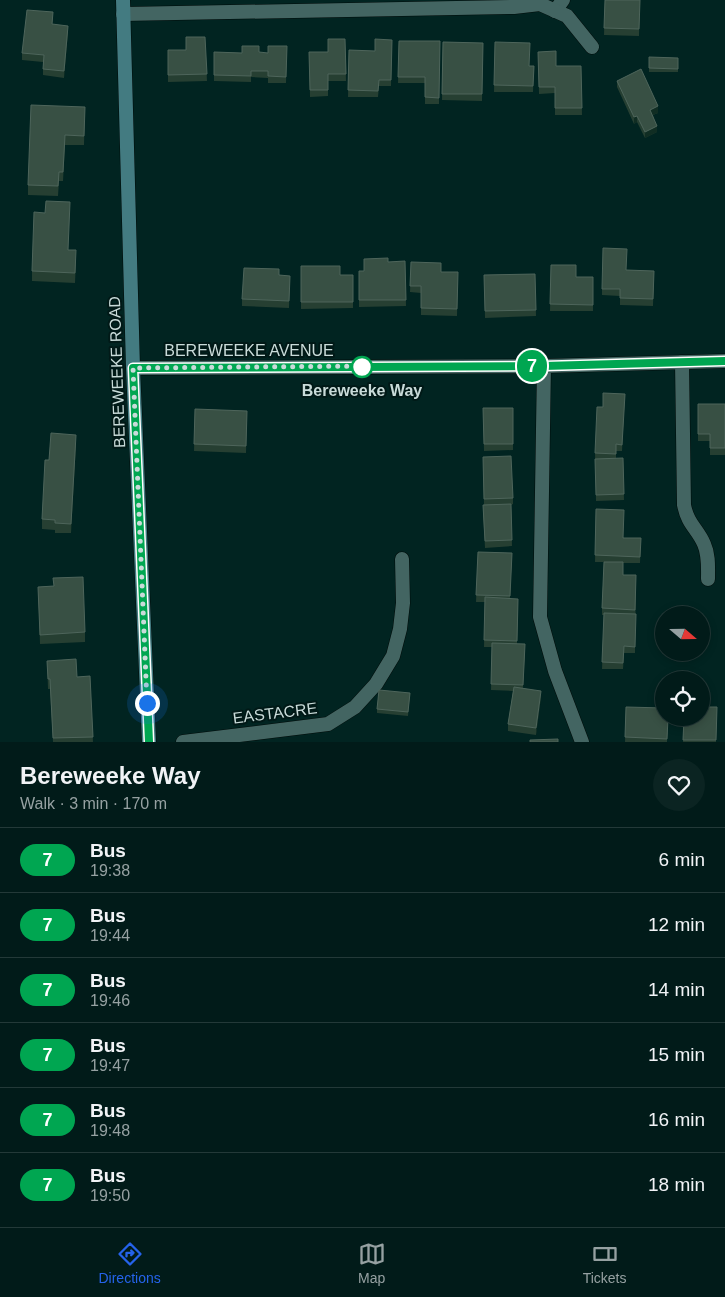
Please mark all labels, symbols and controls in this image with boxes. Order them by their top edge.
street label: BEREWEEKE ROAD [106,296,128,448]
street label: BEREWEEKE AVENUE [164,342,334,359]
line badge: 7 [516,350,548,382]
marker: Bereweeke Way [351,356,373,378]
text: 7 [527,356,537,376]
place label: Bereweeke Way [302,382,422,399]
north arrow [655,606,710,661]
map controls [655,606,710,726]
button: locate [655,671,710,726]
your location [135,691,160,716]
street label: EASTACRE [232,699,318,727]
button: heart [653,759,705,811]
text: Bereweeke Way [20,762,201,789]
text: Walk · 3 min · 170 m [20,795,167,812]
text: Bus [90,840,126,861]
text: 6 min [659,849,705,870]
text: 7 [42,850,53,870]
text: 19:38 [90,862,130,879]
text: Bus [90,905,126,926]
text: 12 min [648,914,705,935]
text: 7 [42,915,53,935]
text: 19:44 [90,927,130,944]
text: Bus [90,970,126,991]
text: 14 min [648,979,705,1000]
text: 7 [42,980,53,1000]
text: 19:46 [90,992,130,1009]
text: Bus [90,1035,126,1056]
text: 15 min [648,1044,705,1065]
text: 7 [42,1045,53,1065]
text: 19:47 [90,1057,130,1074]
text: Bus [90,1100,126,1121]
text: 16 min [648,1109,705,1130]
text: 7 [42,1110,53,1130]
text: 19:48 [90,1122,130,1139]
text: Bus [90,1165,126,1186]
text: 18 min [648,1174,705,1195]
text: 7 [42,1175,53,1195]
text: 19:50 [90,1187,130,1204]
tab: Directions [98,1240,161,1286]
tab: Map [358,1240,386,1286]
tab: Tickets [583,1240,627,1286]

